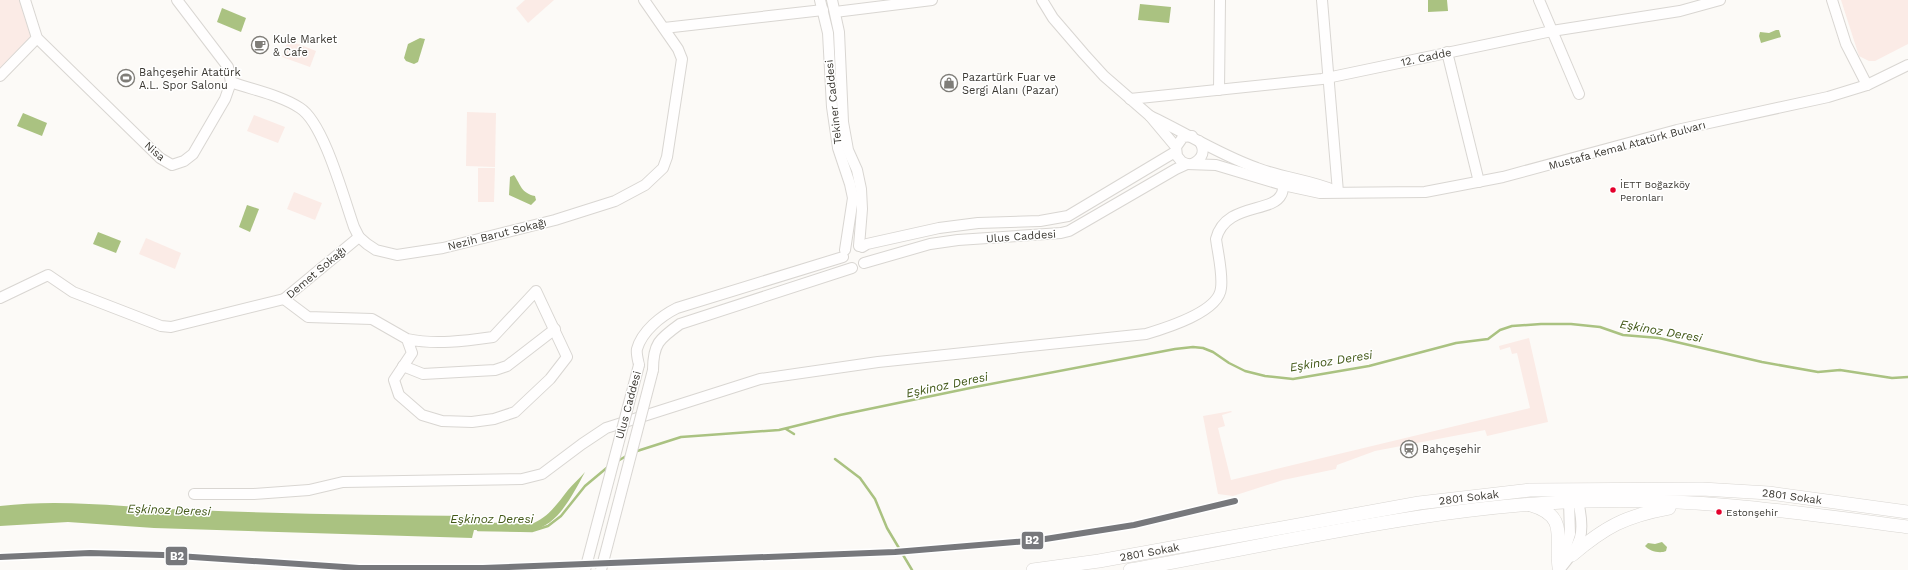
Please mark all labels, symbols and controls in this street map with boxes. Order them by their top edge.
place label: Kule Market & Cafe [273,33,337,59]
cafe icon: Kule Market & Cafe [250,35,270,55]
street label: 12. Cadde [1400,46,1453,69]
street label: Tekiner Caddesi [823,59,844,145]
place label: Bahçeşehir Atatürk A.L. Spor Salonu [139,66,241,92]
sports icon: Bahçeşehir Atatürk A.L. Spor Salonu [116,68,136,88]
place label: Pazartürk Fuar ve Sergi Alanı (Pazar) [962,71,1059,97]
shop icon: Pazartürk Fuar ve Sergi Alanı (Pazar) [939,73,959,93]
street label: Mustafa Kemal Atatürk Bulvarı [1547,118,1707,173]
street label: Nisa [142,139,168,164]
place label: İETT Boğazköy Peronları [1620,179,1691,203]
marker: İETT Boğazköy Peronları [1608,185,1618,195]
street label: Nezih Barut Sokağı [446,216,548,253]
street label: Ulus Caddesi [986,228,1057,245]
street label: Demet Sokağı [284,244,349,301]
water label: Eşkinoz Deresi [1619,317,1704,345]
water label: Eşkinoz Deresi [1289,347,1374,374]
water label: Eşkinoz Deresi [905,369,990,401]
street label: Ulus Caddesi [613,370,644,441]
station icon: Bahçeşehir [1399,439,1419,459]
place label: Bahçeşehir [1422,443,1482,456]
street label: 2801 Sokak [1762,487,1823,507]
street label: 2801 Sokak [1438,488,1500,508]
water label: Eşkinoz Deresi [127,502,212,518]
marker: Estonşehir [1714,507,1724,517]
place label: Estonşehir [1726,507,1778,518]
water label: Eşkinoz Deresi [450,512,535,526]
line badge: B2 [1021,531,1044,550]
text: B2 [1025,534,1039,547]
street label: 2801 Sokak [1119,541,1181,564]
line badge: B2 [165,546,188,566]
text: B2 [170,550,184,563]

